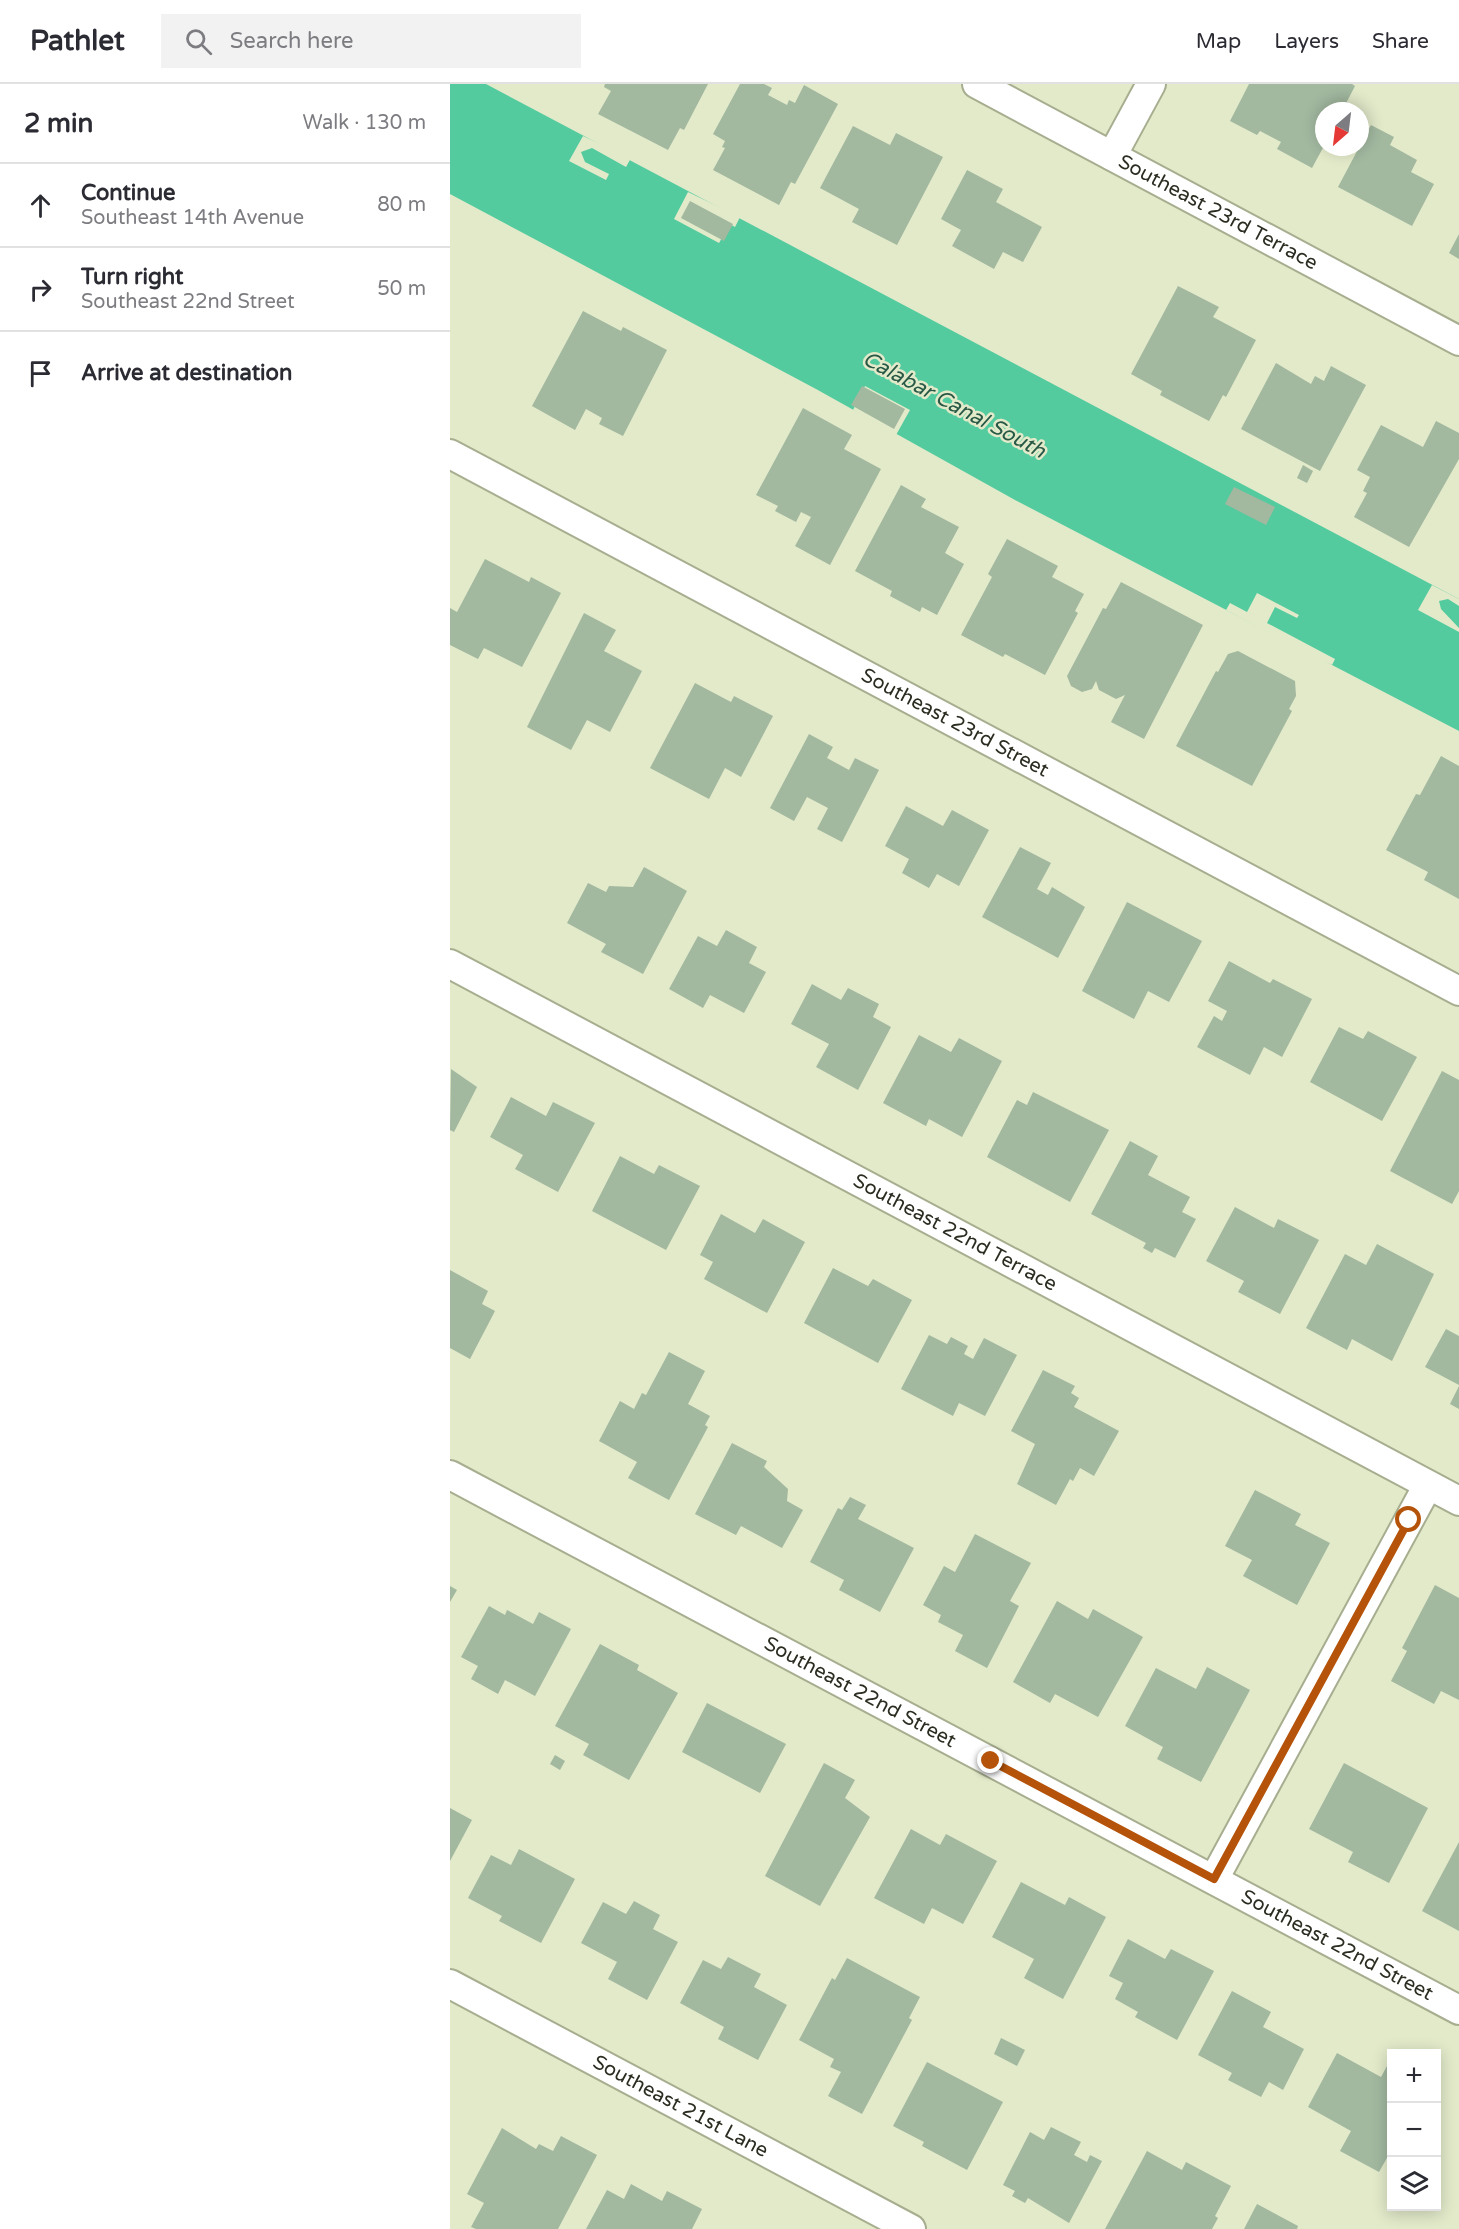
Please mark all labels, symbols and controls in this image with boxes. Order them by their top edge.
search box [161,14,581,68]
text: Pathlet [30,24,125,58]
icon: search [182,25,215,58]
text: Search here [230,28,353,54]
text: Map [1196,29,1241,54]
text: Layers [1274,29,1339,54]
text: Share [1372,29,1429,54]
north arrow [1315,102,1369,156]
text: 2 min [24,108,93,139]
text: Walk · 130 m [303,111,426,135]
street label: Southeast 23rd Terrace [1114,150,1322,275]
text: Continue [81,180,176,206]
icon: ahead [24,189,57,222]
text: 80 m [377,193,426,217]
text: Southeast 14th Avenue [81,206,304,230]
text: Turn right [81,264,183,290]
icon: right [24,273,57,306]
text: 50 m [377,277,426,301]
text: Southeast 22nd Street [81,290,295,314]
water label: Calabar Canal South [859,346,1051,464]
icon: arrive [24,357,57,390]
text: Arrive at destination [81,360,292,386]
street label: Southeast 23rd Street [857,663,1053,783]
street label: Southeast 22nd Terrace [849,1169,1061,1297]
route start [1395,1506,1421,1532]
street label: Southeast 22nd Street [760,1632,960,1753]
route end [977,1747,1003,1773]
street label: Southeast 22nd Street [1237,1885,1437,2006]
map controls [1387,2049,1441,2211]
button: + [1387,2049,1441,2103]
street label: Southeast 21st Lane [589,2050,772,2163]
button: − [1387,2103,1441,2157]
button: layers [1387,2157,1441,2211]

